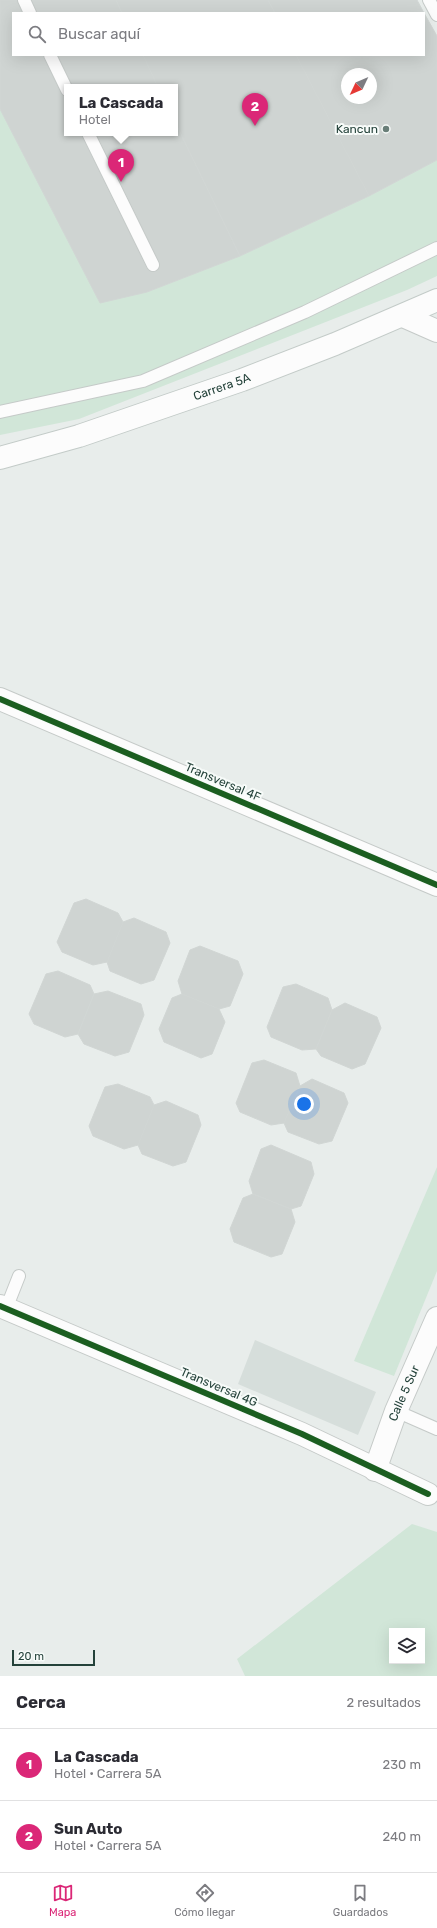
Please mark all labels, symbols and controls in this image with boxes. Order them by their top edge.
search box [12,12,425,56]
icon: search [26,23,48,45]
text: Buscar aquí [58,25,140,43]
north arrow [341,68,377,104]
popup [64,84,178,136]
pin: 2 [242,93,268,126]
text: La Cascada [79,94,163,112]
text: Hotel [79,112,111,127]
place label: Kancun [336,122,378,136]
marker: Kancun [381,124,391,134]
pin: 1 [108,149,134,182]
street label: Carrera 5A [191,370,252,403]
street label: Transversal 4F [183,760,263,804]
your location [294,1094,314,1114]
street label: Calle 5 Sur [386,1363,422,1423]
street label: Transversal 4G [178,1365,260,1409]
map controls [389,1628,425,1664]
button: layers [389,1628,425,1664]
scale bar [12,1648,95,1667]
text: 20 m [18,1650,44,1663]
text: Cerca [16,1692,66,1712]
text: 2 resultados [346,1695,421,1710]
text: La Cascada [54,1748,139,1766]
text: 1 [26,1757,32,1772]
text: 230 m [383,1757,421,1772]
text: Hotel · Carrera 5A [54,1766,161,1781]
text: Sun Auto [54,1820,122,1838]
text: 2 [25,1829,33,1844]
text: 240 m [382,1829,421,1844]
text: Hotel · Carrera 5A [54,1838,161,1853]
tab: Mapa [49,1882,76,1919]
tab: Cómo llegar [174,1882,235,1919]
tab: Guardados [333,1882,388,1919]

